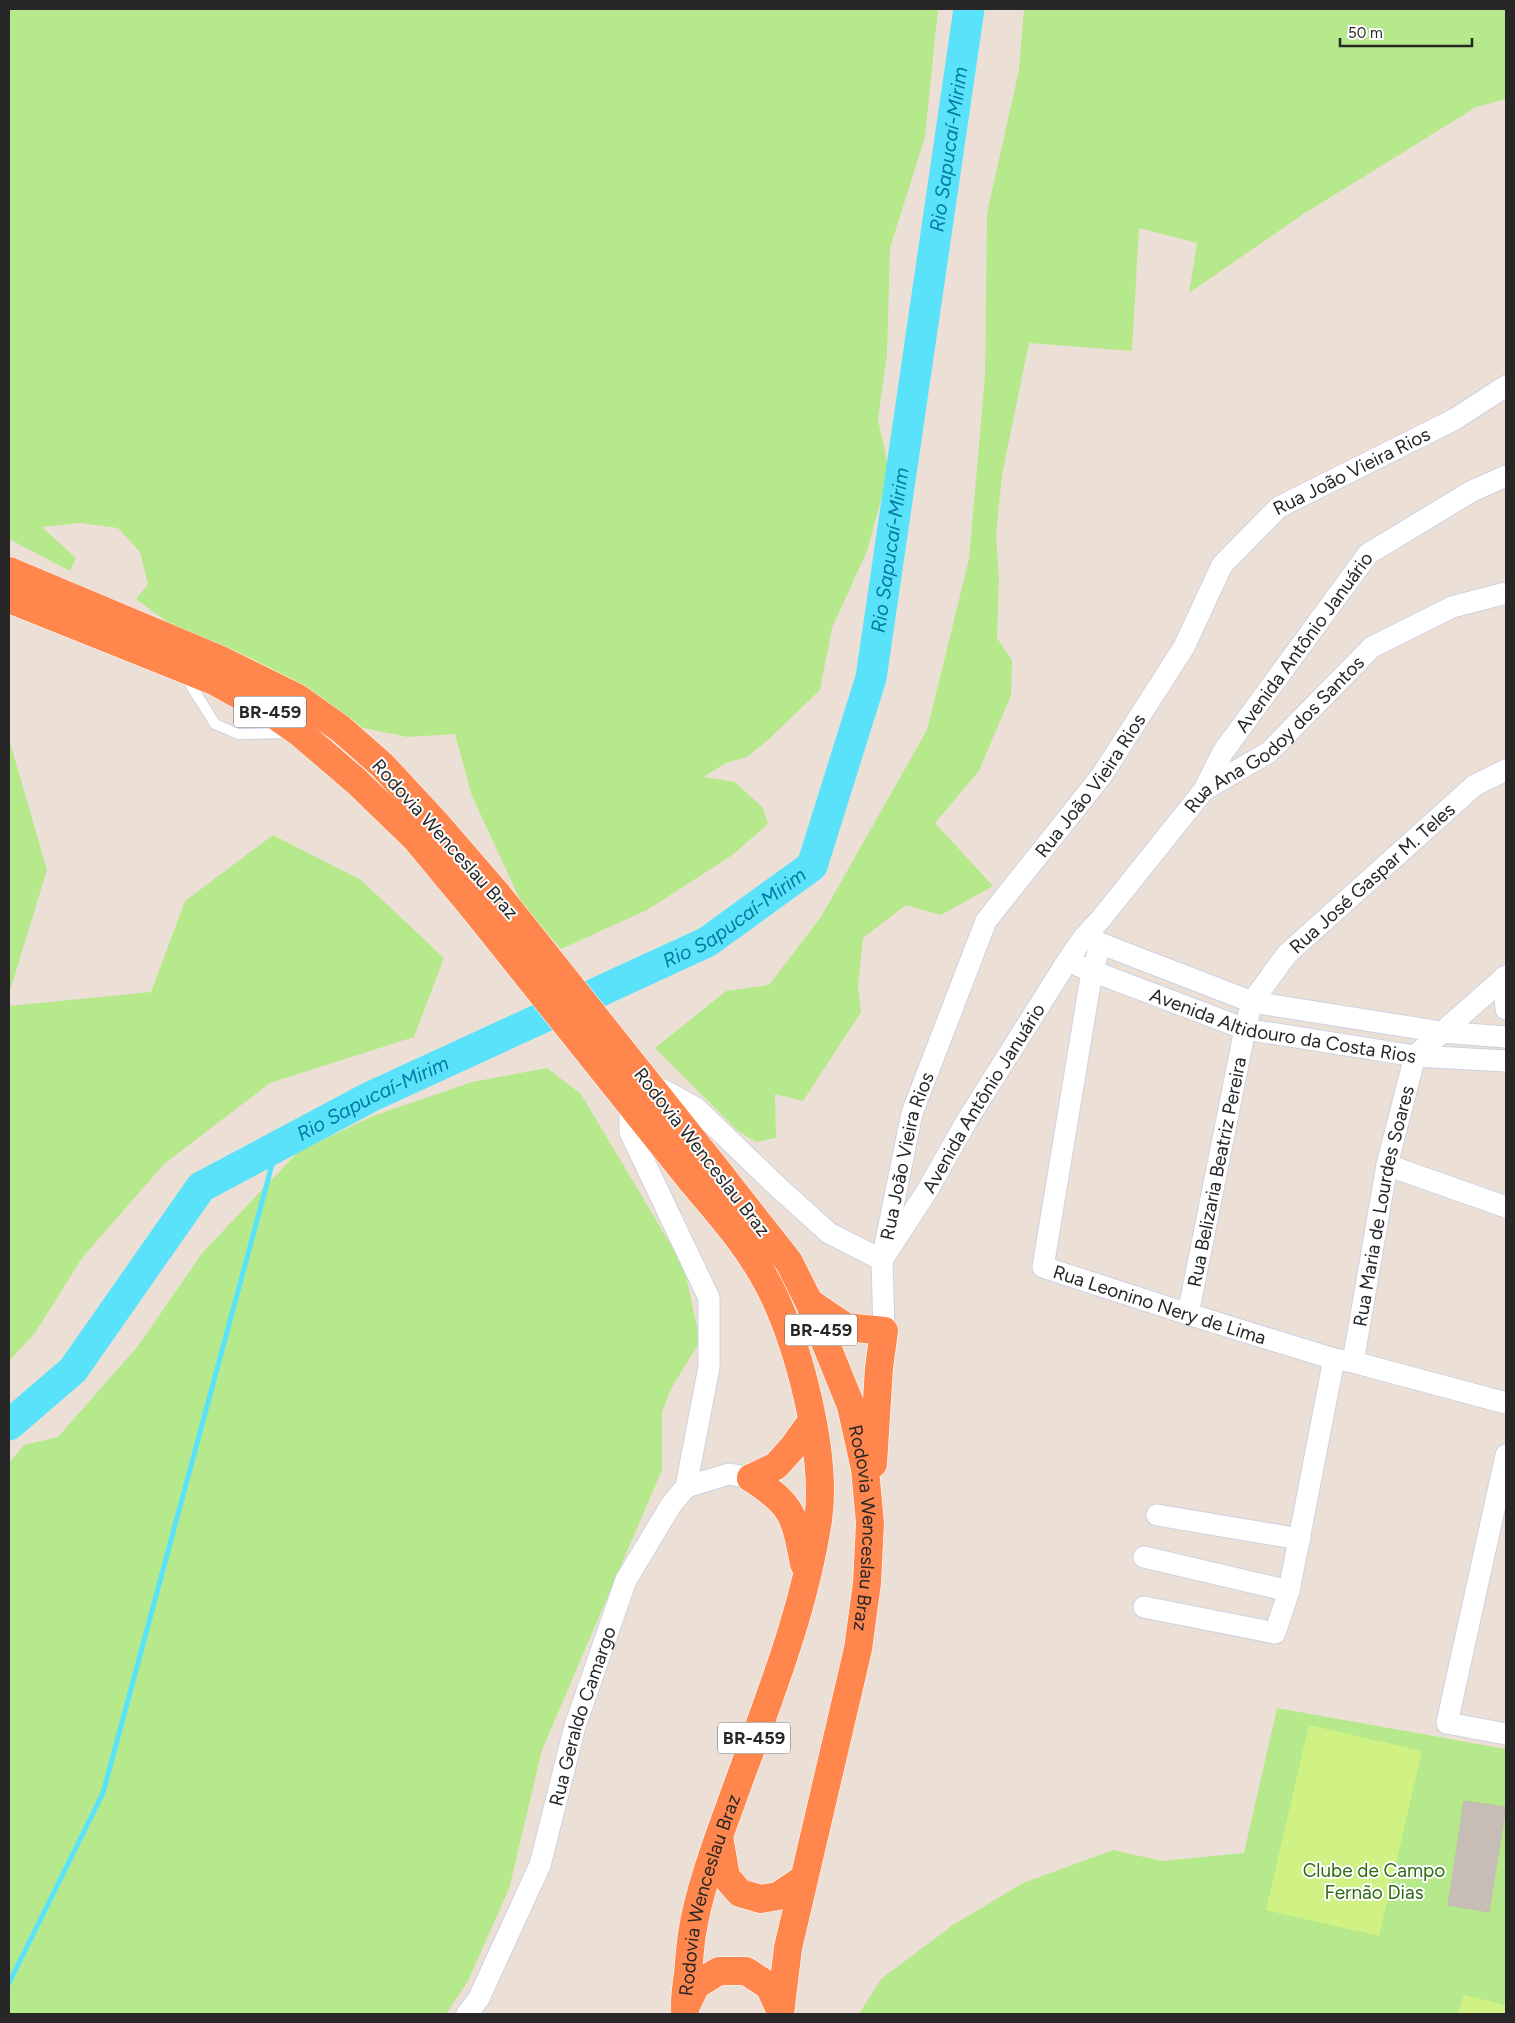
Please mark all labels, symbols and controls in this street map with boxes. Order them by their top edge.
scale bar [1340,15,1472,47]
text: 50 m [1348,24,1383,42]
water label: Rio Sapucaí-Mirim [924,65,972,234]
street label: Rua João Vieira Rios [1269,422,1434,520]
water label: Rio Sapucaí-Mirim [866,466,914,634]
street label: Avenida Antônio Januário [1230,547,1377,737]
street label: Rua Ana Godoy dos Santos [1179,651,1369,817]
road number: BR-459 [234,696,306,728]
street label: Rua João Vieira Rios [1030,709,1150,862]
street label: Rodovia Wenceslau Braz [367,754,523,924]
street label: Rua José Gaspar M. Teles [1284,797,1459,958]
water label: Rio Sapucaí-Mirim [659,862,811,973]
street label: Avenida Altidouro da Costa Rios [1147,983,1418,1068]
street label: Avenida Antônio Januário [917,999,1049,1197]
water label: Rio Sapucaí-Mirim [292,1051,452,1146]
street label: Rua Belizaria Beatriz Pereira [1182,1055,1251,1289]
street label: Rodovia Wenceslau Braz [629,1063,775,1241]
street label: Rua João Vieira Rios [875,1068,938,1242]
street label: Rua Maria de Lourdes Soares [1348,1083,1419,1328]
street label: Rua Leonino Nery de Lima [1050,1260,1269,1349]
road number: BR-459 [785,1314,857,1346]
street label: Rodovia Wenceslau Braz [844,1423,882,1633]
street label: Rua Geraldo Camargo [544,1623,620,1808]
road number: BR-459 [718,1722,790,1754]
street label: Rodovia Wenceslau Braz [674,1791,745,1997]
park label: Clube de Campo Fernão Dias [1303,1859,1445,1904]

